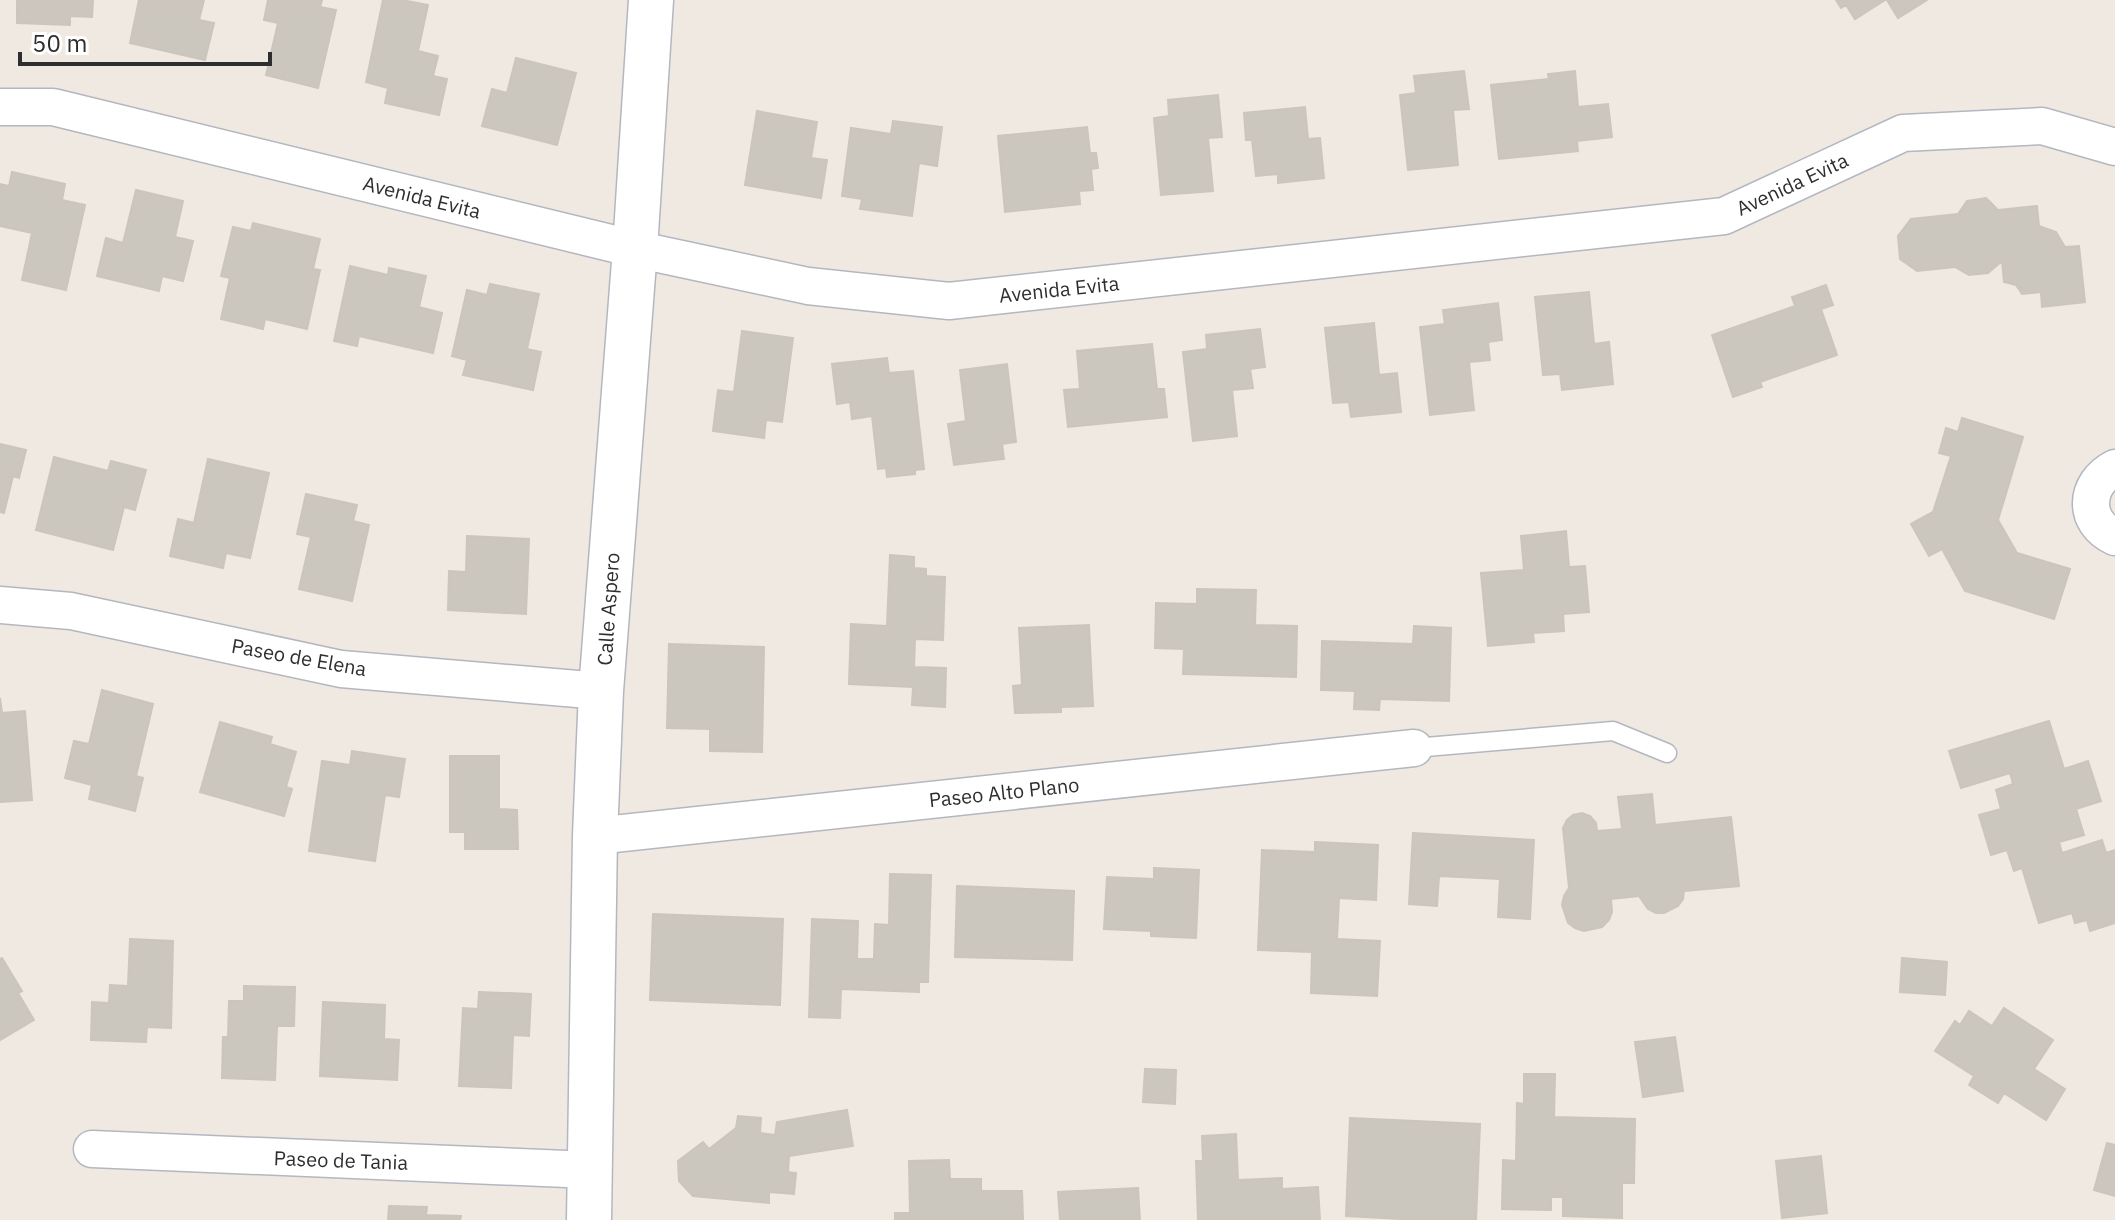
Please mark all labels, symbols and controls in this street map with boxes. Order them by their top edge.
scale bar [20,16,270,66]
text: 50 m [32,27,87,59]
street label: Avenida Evita [1732,146,1853,222]
street label: Avenida Evita [360,169,484,225]
street label: Avenida Evita [998,269,1121,309]
street label: Calle Aspero [591,552,625,666]
street label: Paseo de Elena [229,632,369,682]
street label: Paseo Alto Plano [927,771,1081,813]
street label: Paseo de Tania [273,1144,409,1176]

